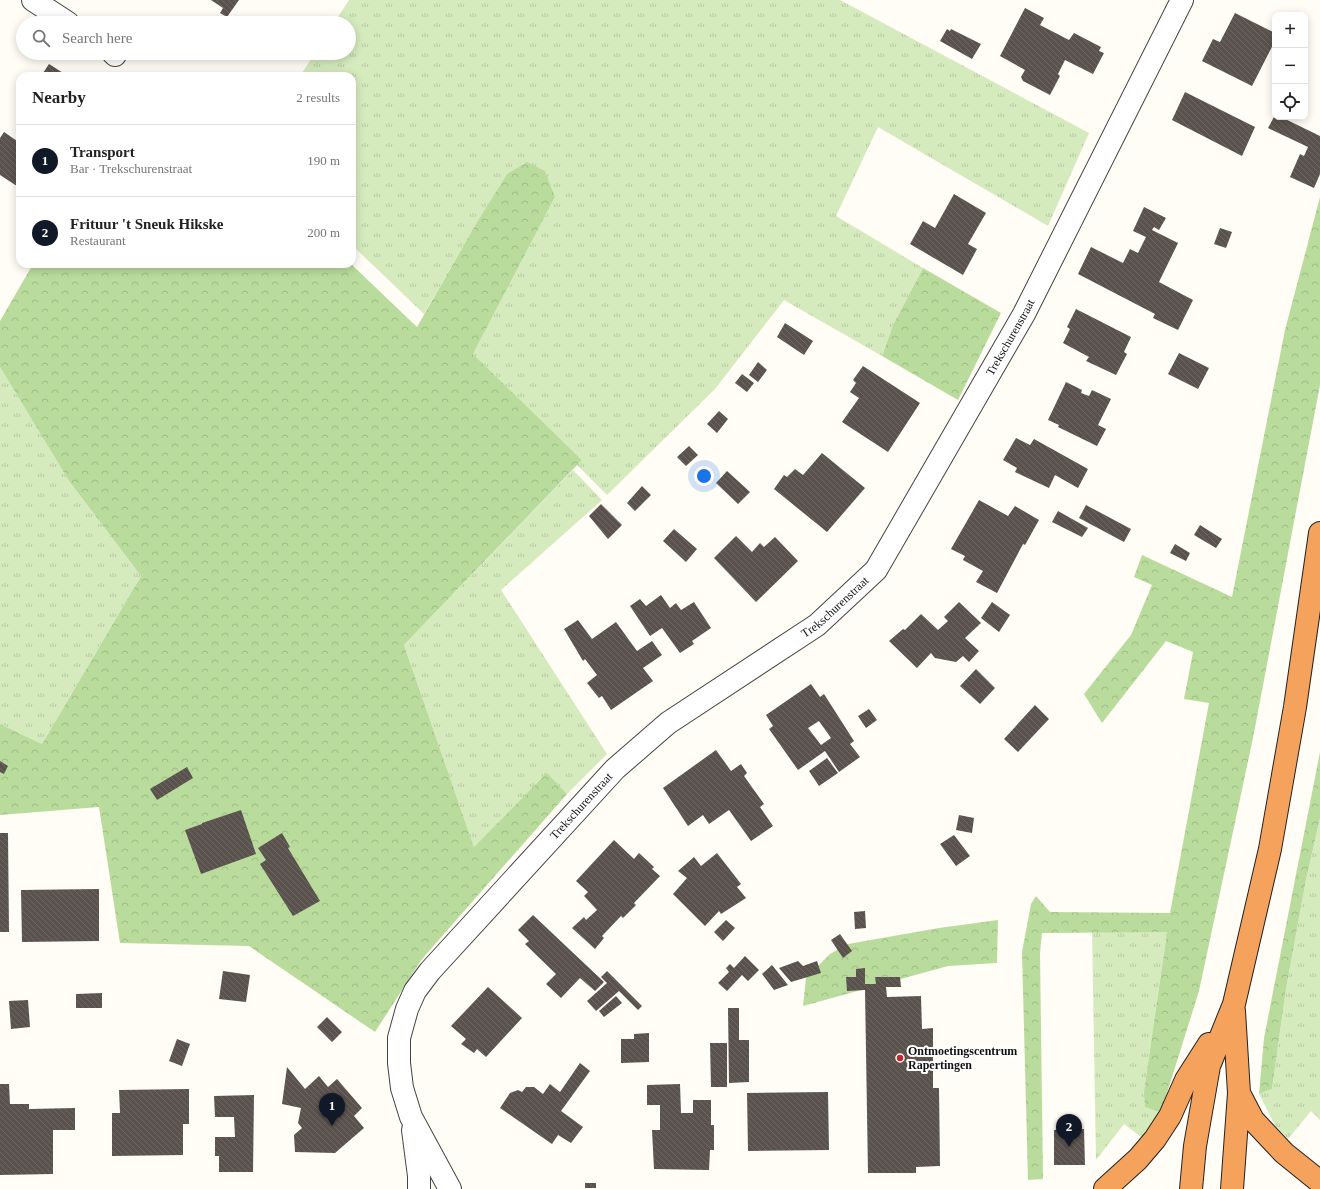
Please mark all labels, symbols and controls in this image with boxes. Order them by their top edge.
map controls [1272,12,1308,120]
button: + [1272,12,1308,48]
search box [16,16,356,60]
icon: search [30,27,52,49]
text: Search here [62,30,132,46]
button: − [1272,48,1308,84]
button: locate [1272,84,1308,120]
text: Nearby [32,88,86,107]
text: 2 results [296,90,340,105]
text: Transport [70,144,135,160]
text: 1 [42,153,48,168]
text: 190 m [307,153,340,168]
text: Bar · Trekschurenstraat [70,161,192,176]
text: Frituur 't Sneuk Hikske [70,216,224,232]
text: 2 [42,225,48,240]
text: 200 m [307,225,340,240]
text: Restaurant [70,233,126,248]
street label: Trekschurenstraat [983,296,1038,378]
your location [694,466,714,486]
street label: Trekschurenstraat [799,573,872,640]
street label: Trekschurenstraat [547,769,616,842]
place label: Ontmoetingscentrum Rapertingen [908,1044,1017,1072]
marker: Ontmoetingscentrum Rapertingen [895,1053,905,1063]
pin: 1 [319,1093,345,1126]
pin: 2 [1056,1114,1082,1147]

